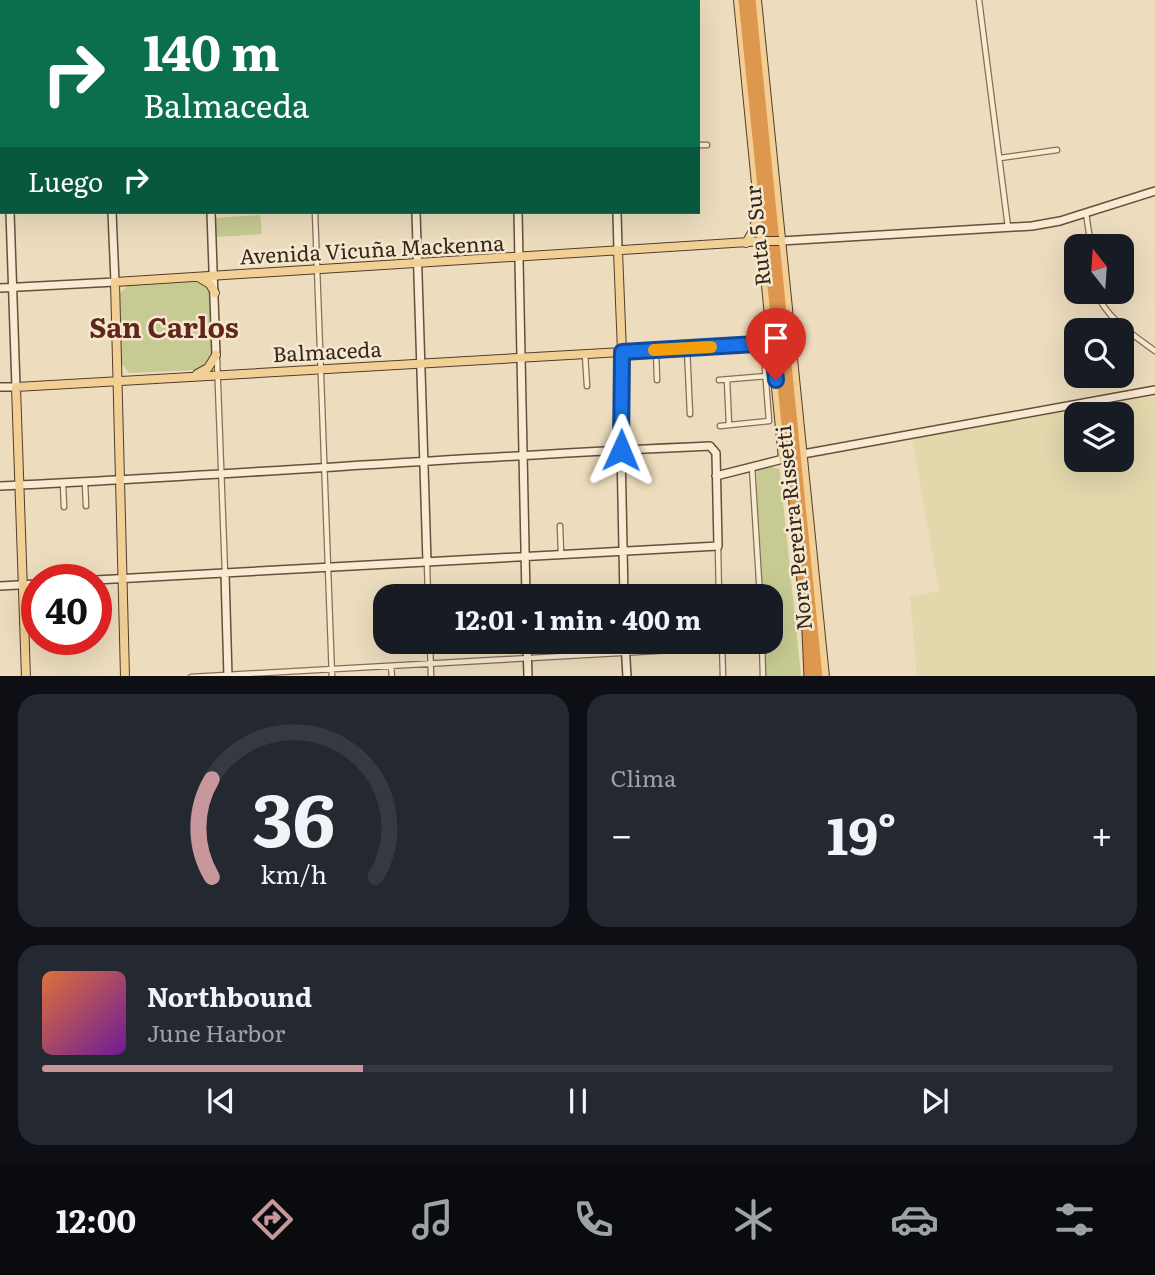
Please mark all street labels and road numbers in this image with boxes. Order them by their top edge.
street label: Ruta 5 Sur [735,184,777,288]
street label: Avenida Vicuña Mackenna [239,226,506,270]
street label: Balmaceda [272,332,383,368]
street label: Nora Pereira Rissetti [766,424,818,632]

